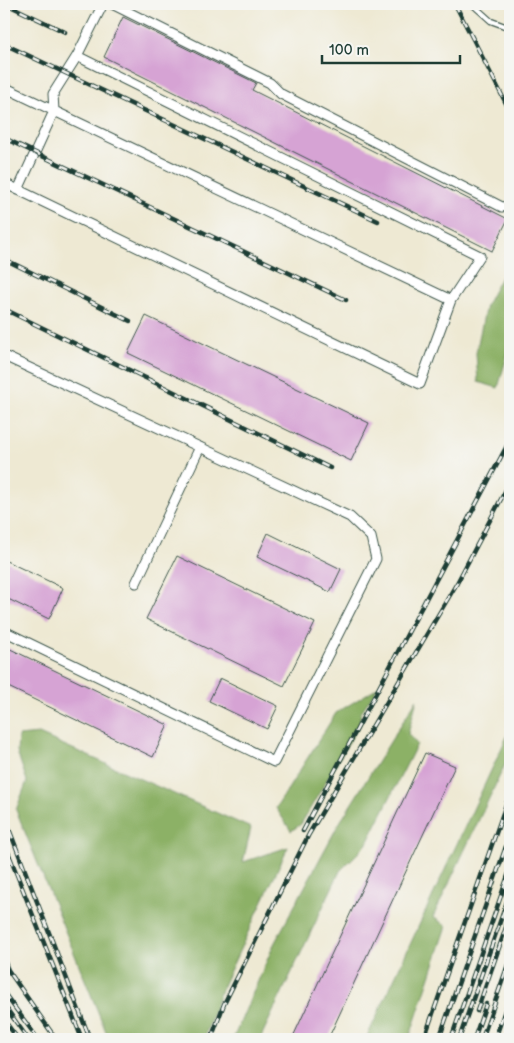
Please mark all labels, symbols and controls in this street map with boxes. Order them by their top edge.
scale bar [322,32,459,64]
text: 100 m [329,41,369,60]

